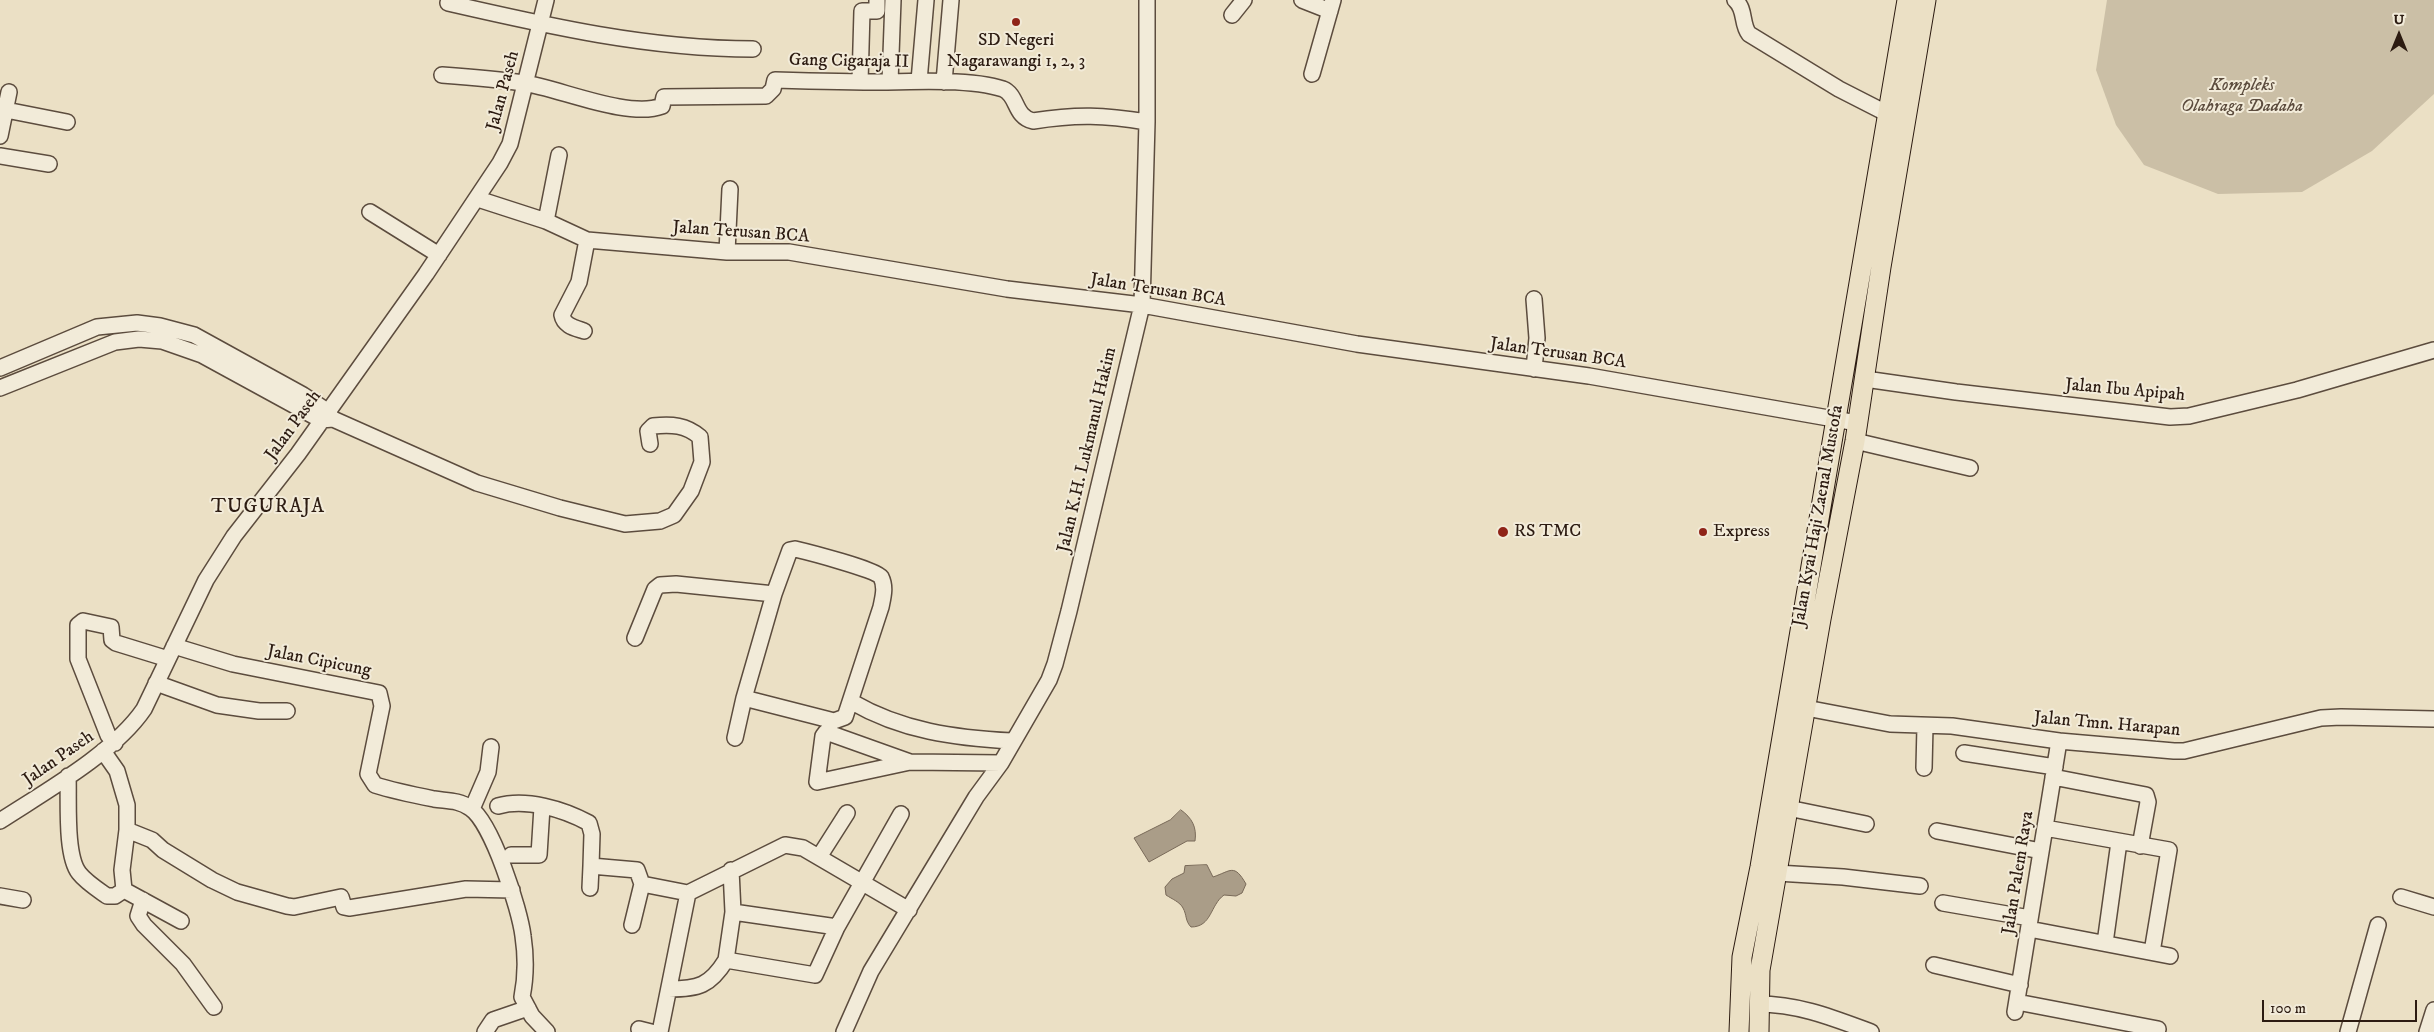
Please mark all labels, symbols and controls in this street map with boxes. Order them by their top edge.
north arrow [2374,10,2424,60]
text: U [2394,11,2404,29]
marker: SD Negeri Nagarawangi 1, 2, 3 [1010,16,1022,28]
place label: SD Negeri Nagarawangi 1, 2, 3 [947,30,1085,72]
street label: Jalan Paseh [483,49,525,133]
street label: Gang Cigaraja II [789,50,909,74]
park label: Kompleks Olahraga Dadaha [2181,75,2303,118]
street label: Jalan Terusan BCA [672,217,810,249]
street label: Jalan Terusan BCA [1089,270,1227,312]
street label: Jalan Terusan BCA [1489,334,1627,374]
street label: Jalan K.H. Lukmanul Hakim [1054,345,1122,555]
street label: Jalan Ibu Apipah [2064,375,2186,407]
street label: Jalan Paseh [261,387,327,465]
street label: Jalan Kyai Haji Zaenal Mustofa [1789,404,1849,628]
district label: TUGURAJA [210,496,326,520]
place label: RS TMC [1514,521,1581,543]
place label: Express [1713,521,1770,543]
marker: RS TMC [1496,525,1510,539]
marker: Express [1697,526,1709,538]
street label: Jalan Cipicung [265,641,373,683]
street label: Jalan Tmn. Harapan [2033,708,2181,742]
street label: Jalan Paseh [19,727,99,791]
street label: Jalan Palem Raya [1999,810,2039,936]
scale bar [2264,990,2419,1022]
text: 100 m [2270,999,2306,1018]

